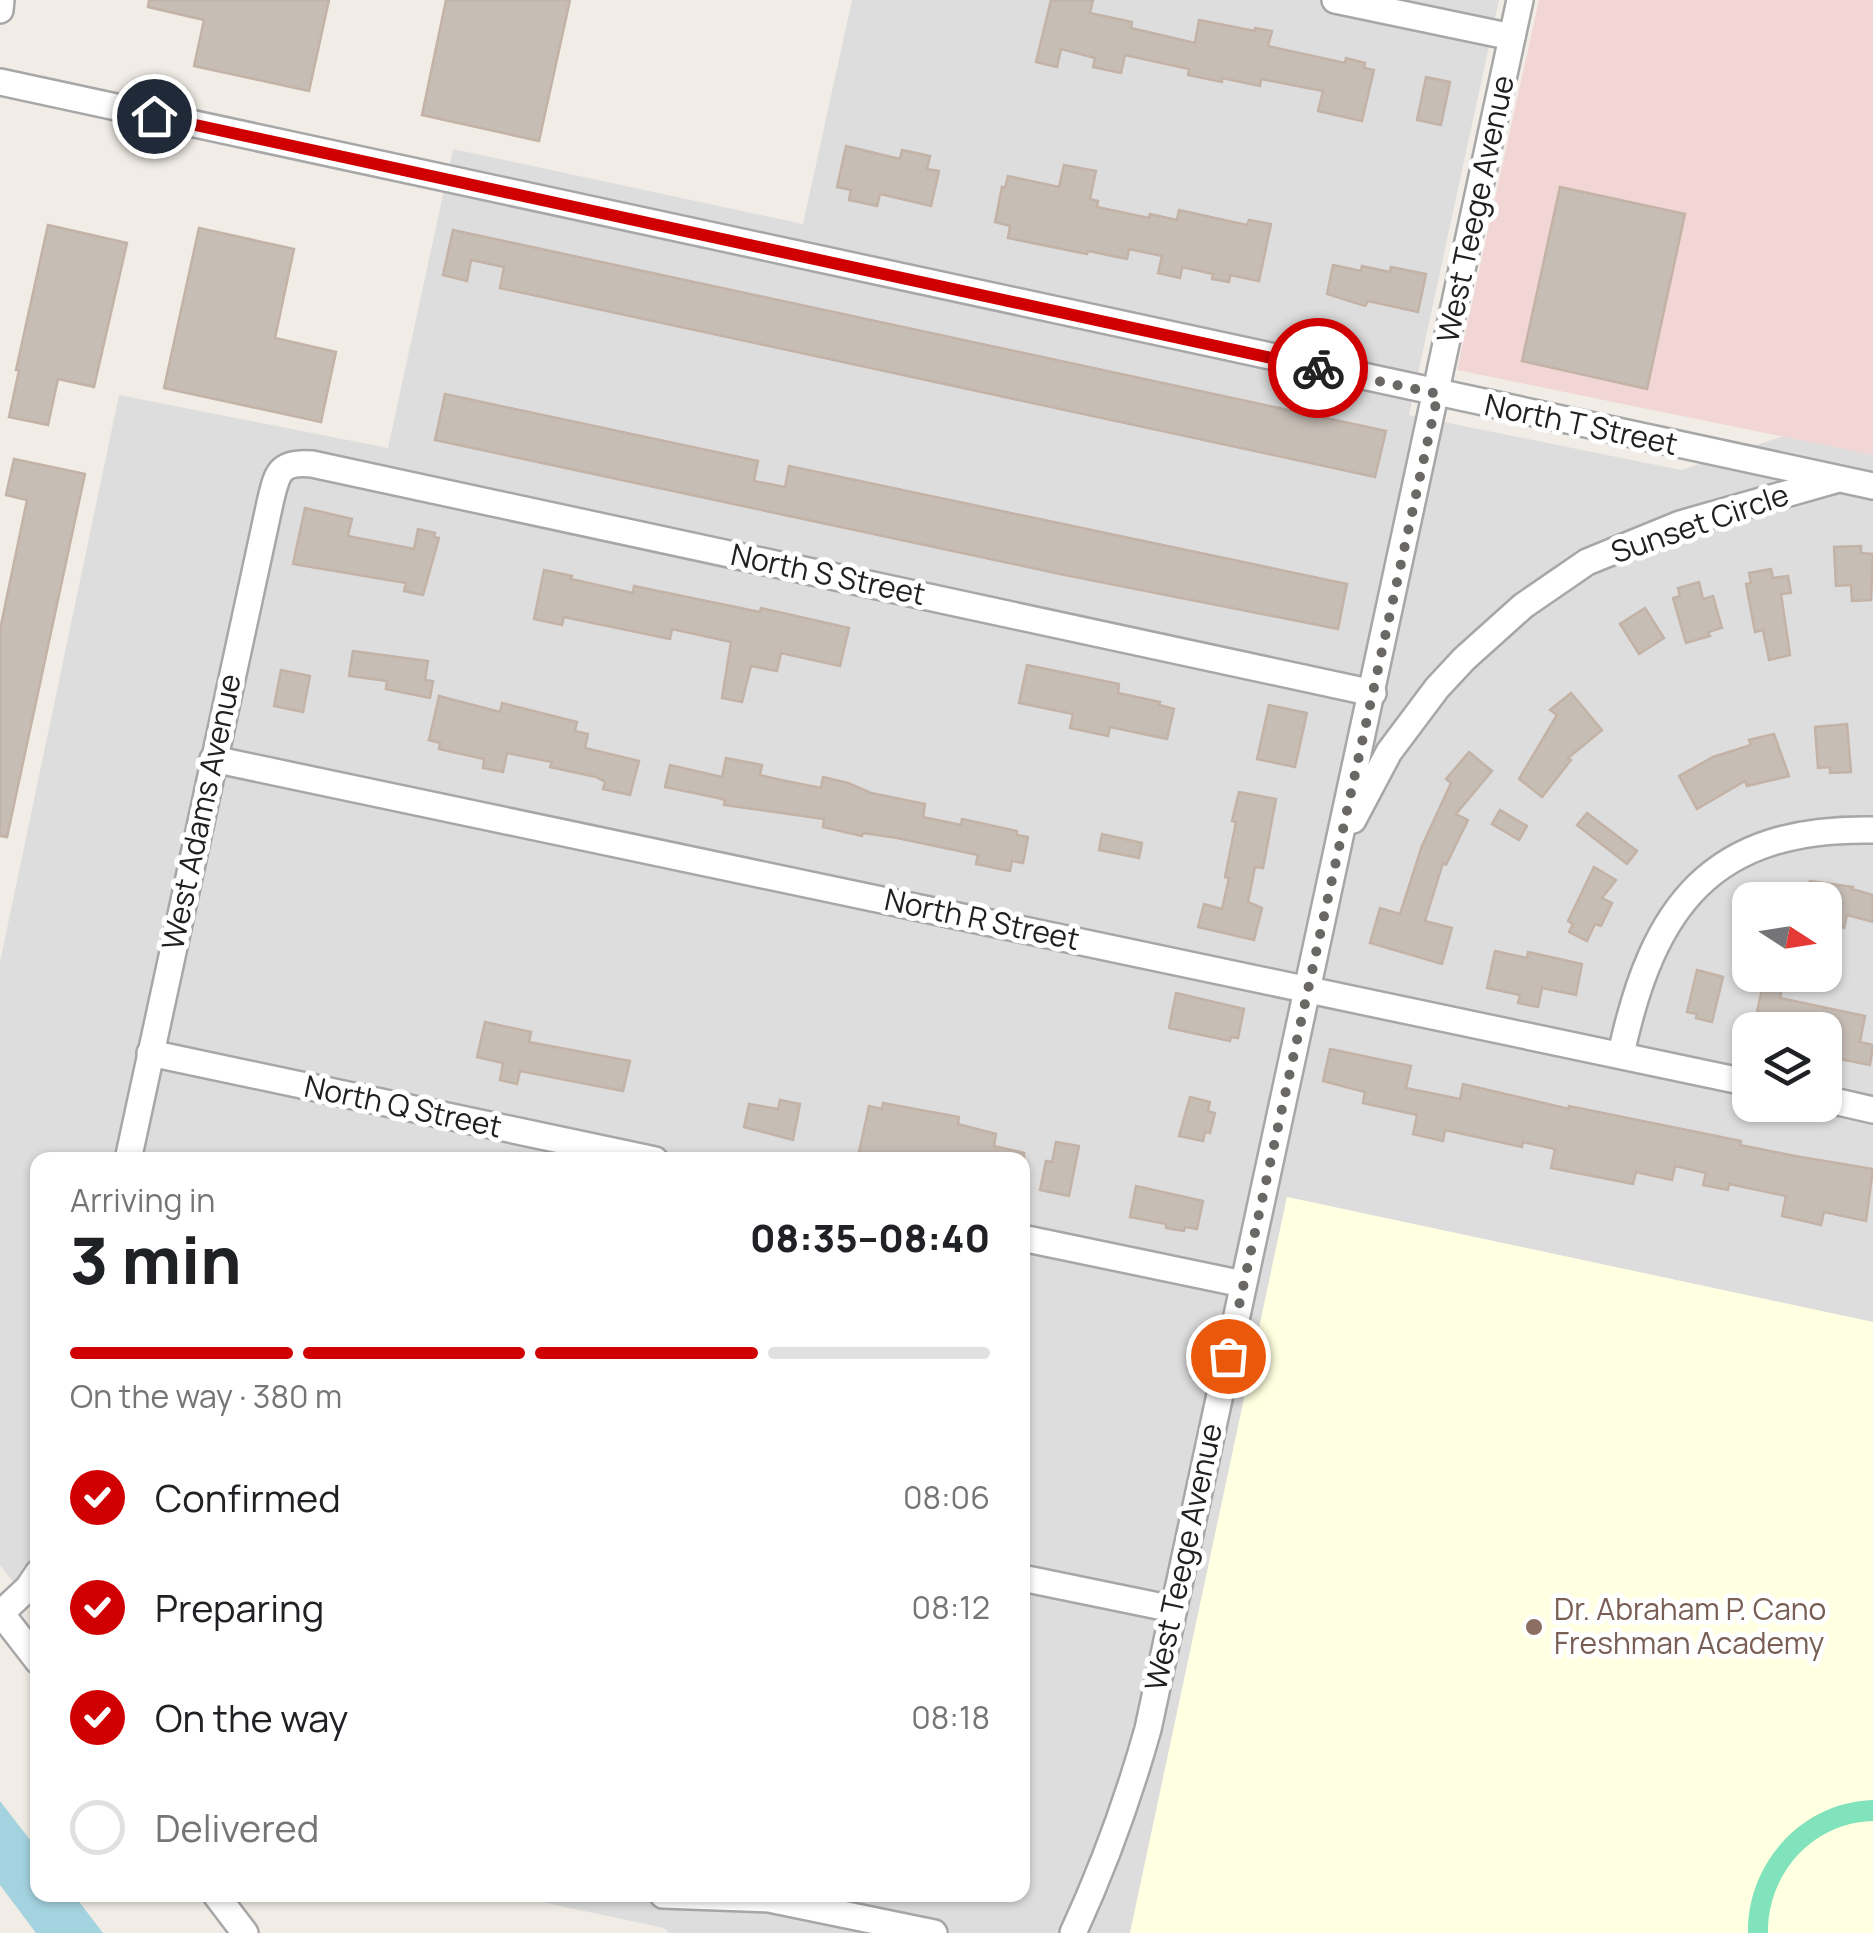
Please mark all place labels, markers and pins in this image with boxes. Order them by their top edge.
pin [112,74,197,159]
pin [1186,1314,1271,1399]
place label: Dr. Abraham P. Cano Freshman Academy [1554,1588,1826,1663]
marker: Dr. Abraham P. Cano Freshman Academy [1523,1616,1545,1638]

